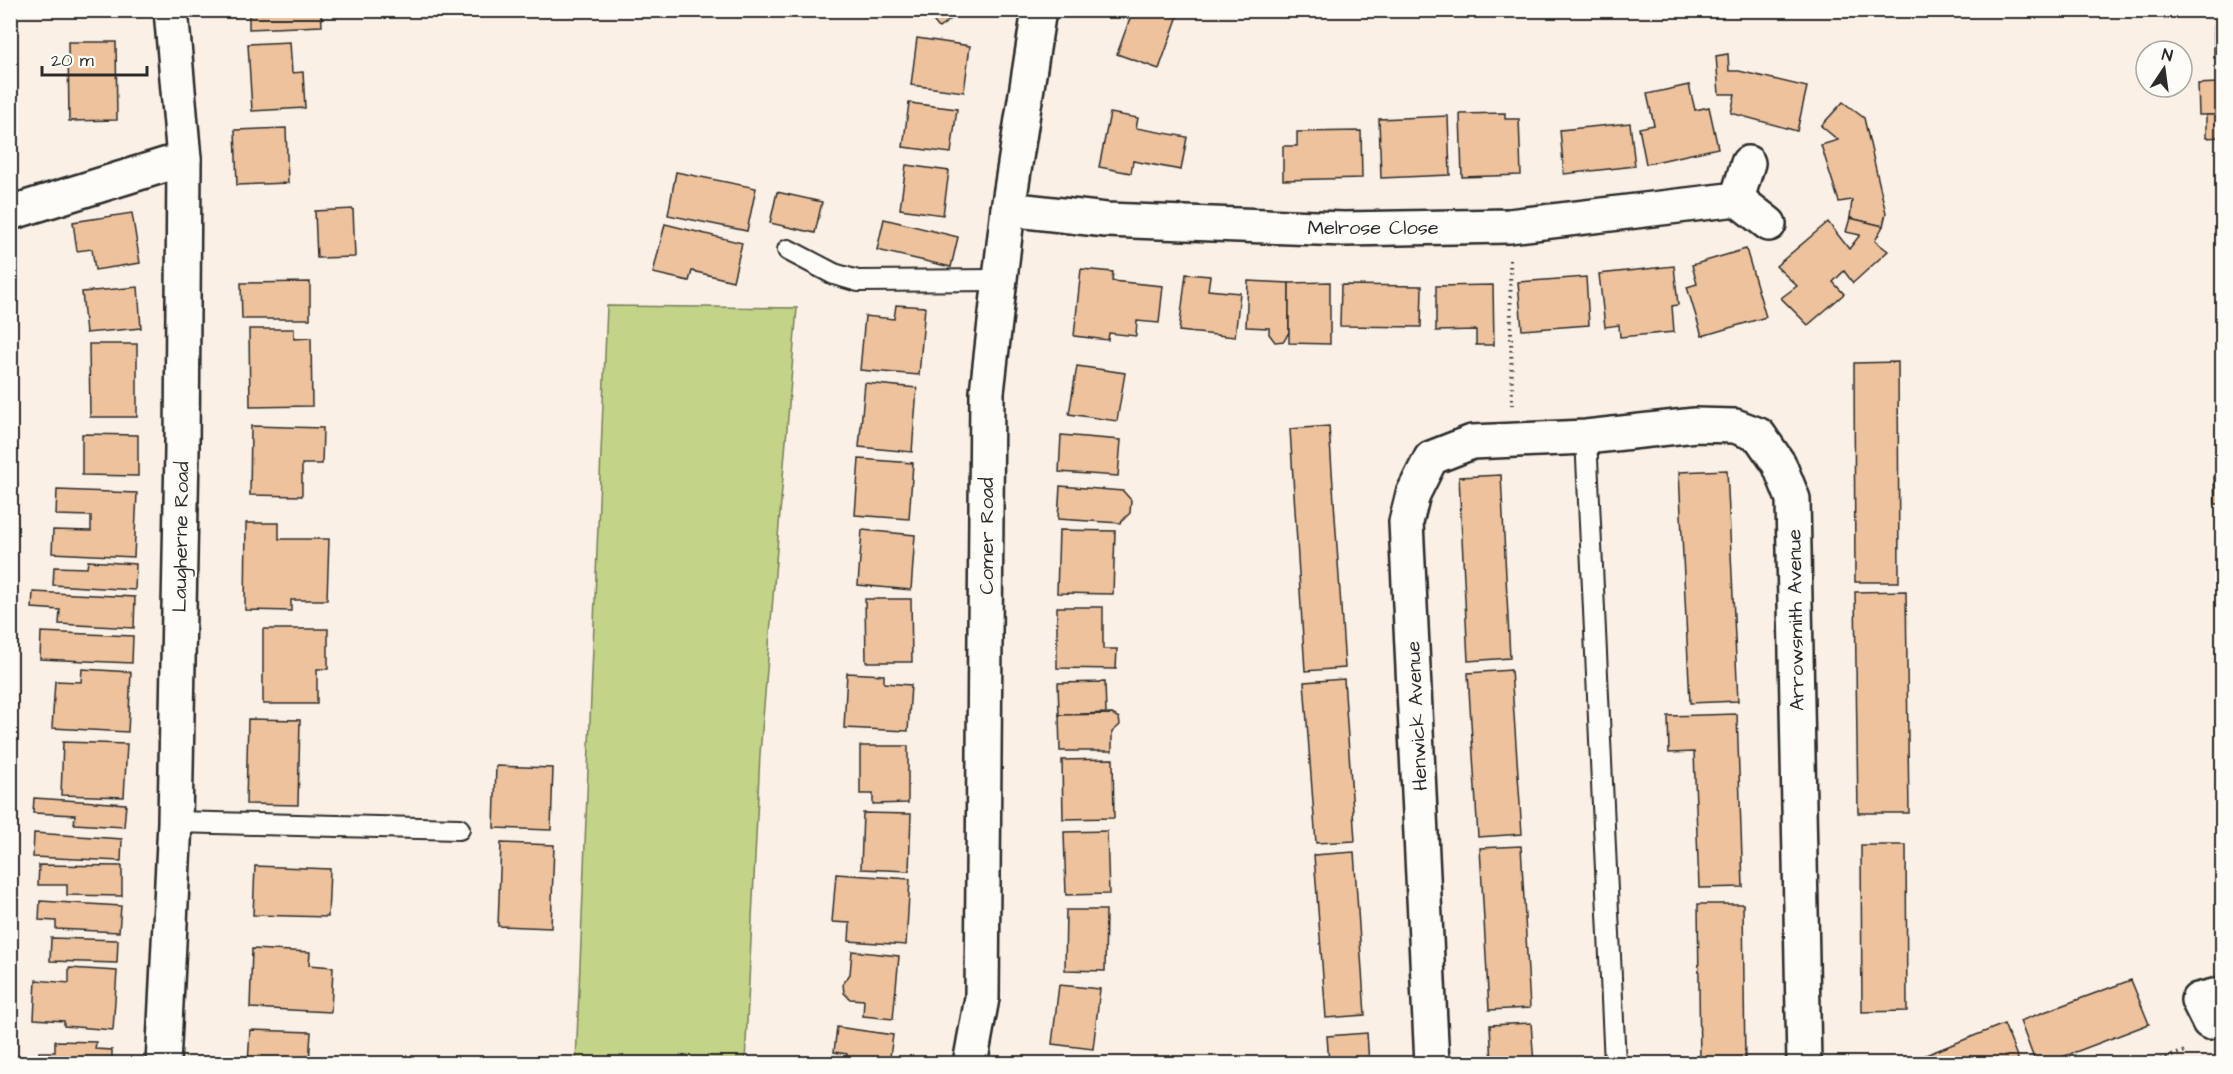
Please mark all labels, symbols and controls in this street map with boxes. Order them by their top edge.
scale bar [42,39,147,77]
north arrow [2134,39,2194,99]
text: N [2160,44,2175,67]
text: 20 m [51,48,94,73]
street label: Melrose Close [1307,214,1439,242]
street label: Laugherne Road [166,461,197,613]
street label: Comer Road [973,478,1001,594]
street label: Arrowsmith Avenue [1780,529,1812,711]
street label: Henwick Avenue [1399,640,1435,792]

